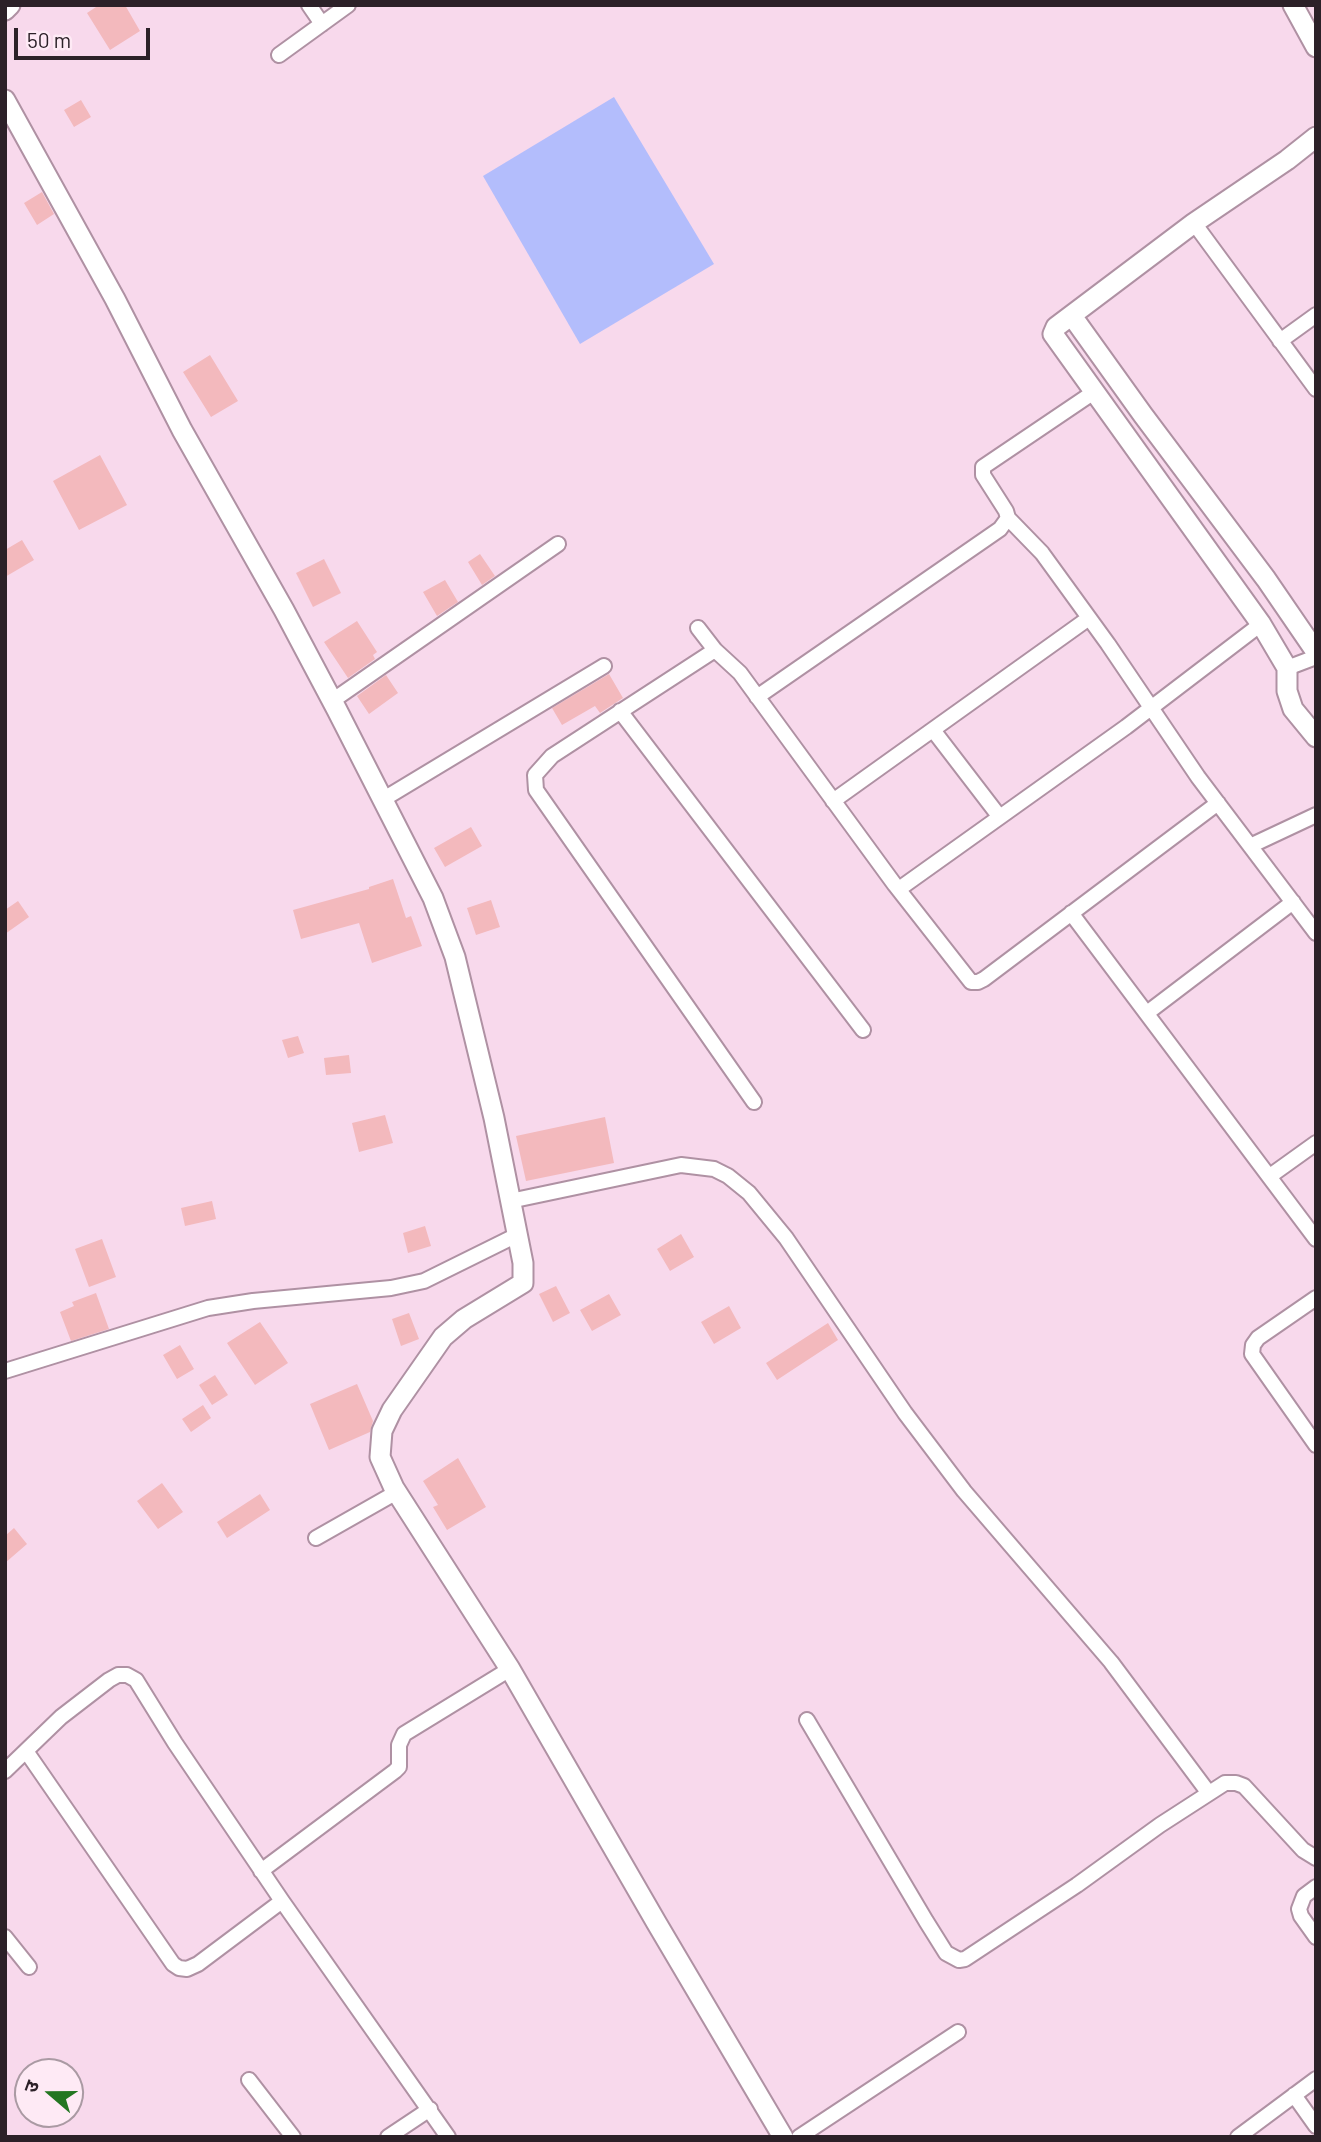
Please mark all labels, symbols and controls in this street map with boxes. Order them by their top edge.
scale bar [18,14,154,58]
text: 50 m [27,27,71,52]
north arrow [14,2058,84,2128]
text: उ [18,2077,43,2095]

